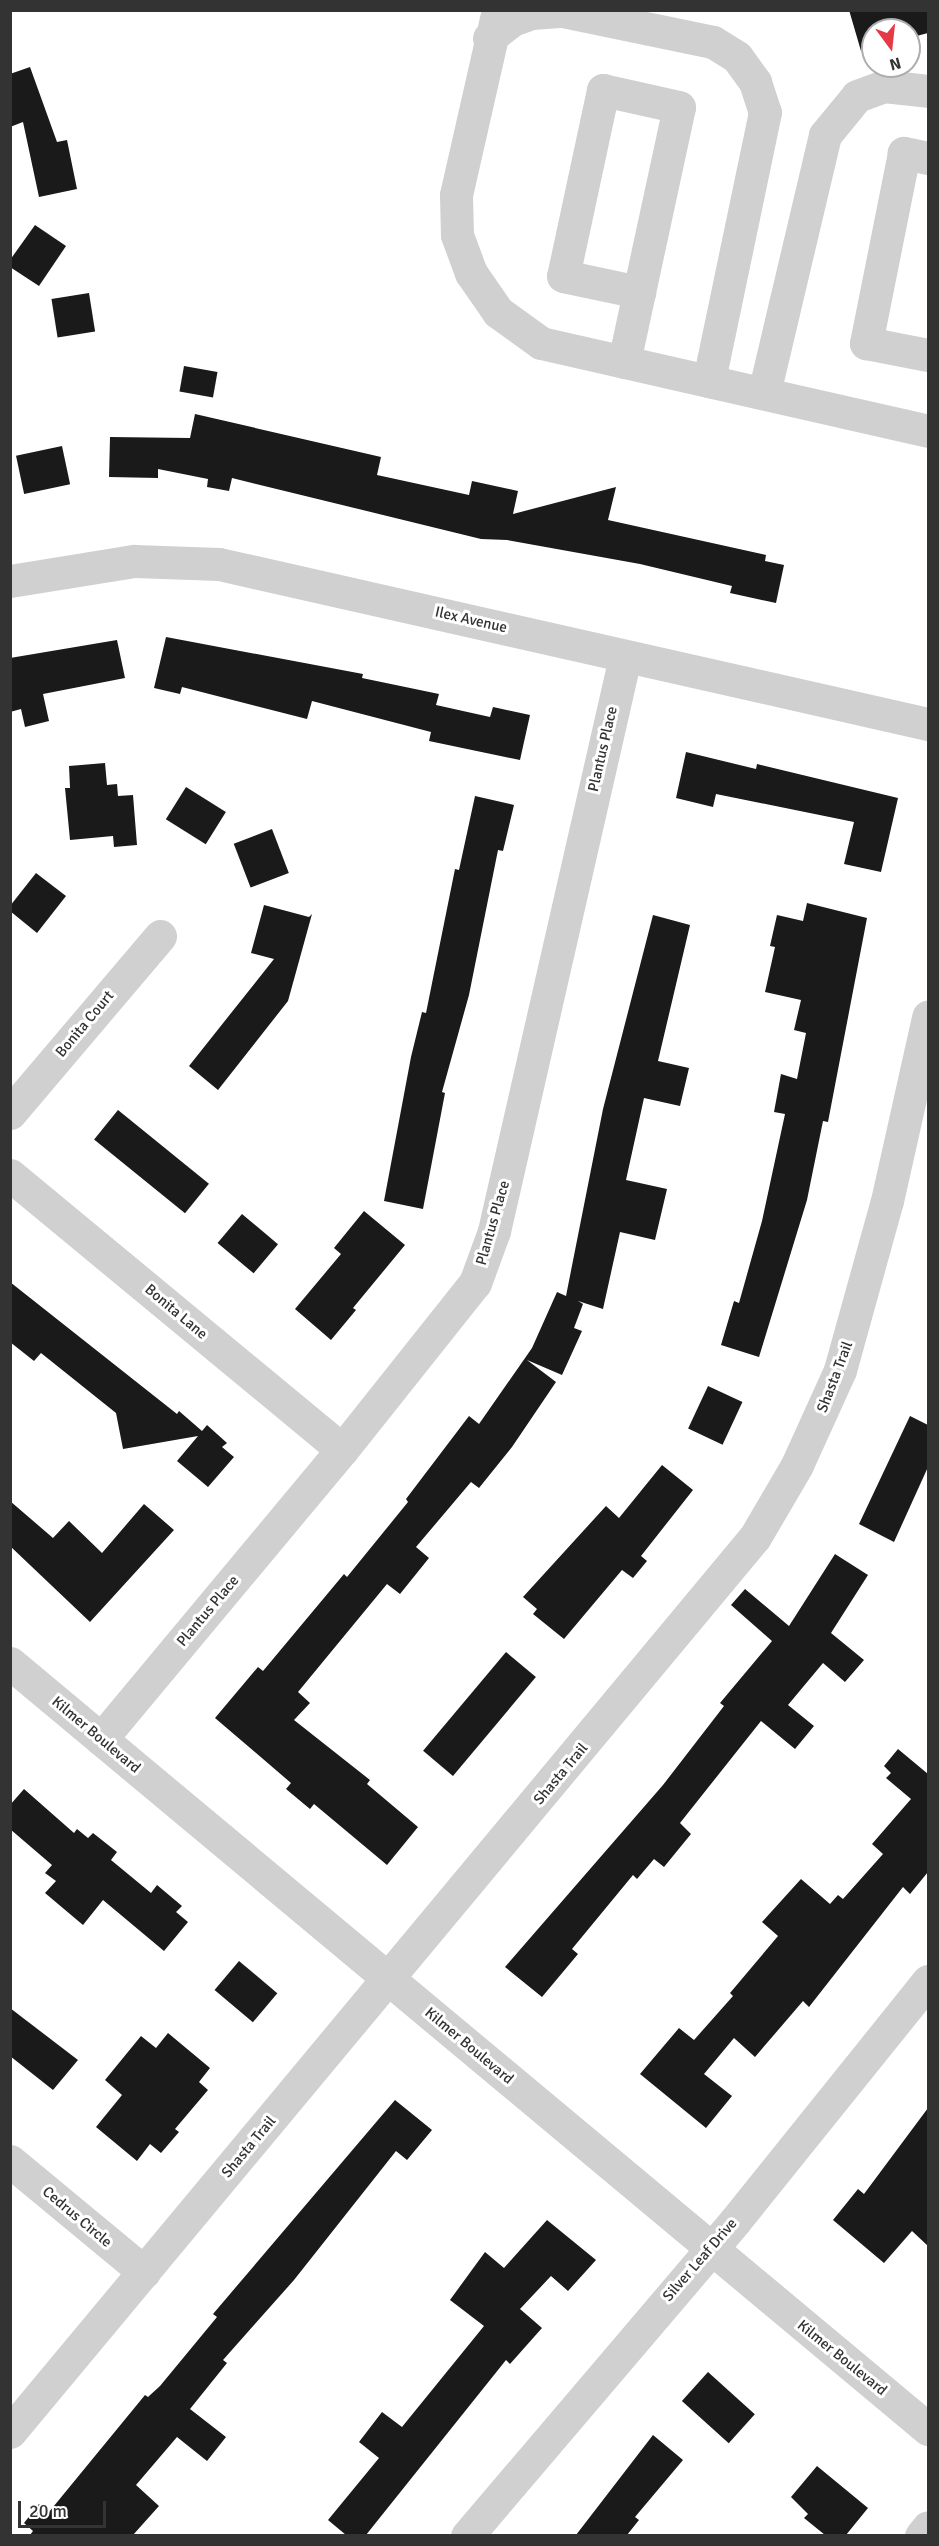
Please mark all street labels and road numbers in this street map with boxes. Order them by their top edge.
street label: Ilex Avenue [433,603,509,637]
street label: Plantus Place [584,705,622,793]
street label: Bonita Court [52,987,118,1061]
street label: Plantus Place [472,1179,514,1267]
street label: Bonita Lane [141,1281,211,1343]
street label: Shasta Trail [813,1339,857,1415]
street label: Plantus Place [173,1572,243,1650]
street label: Kilmer Boulevard [48,1693,144,1777]
street label: Shasta Trail [530,1739,592,1809]
street label: Kilmer Boulevard [421,2004,517,2088]
street label: Shasta Trail [218,2112,280,2182]
street label: Cedrus Circle [39,2183,115,2251]
street label: Silver Leaf Drive [659,2215,741,2305]
street label: Kilmer Boulevard [794,2316,890,2400]

